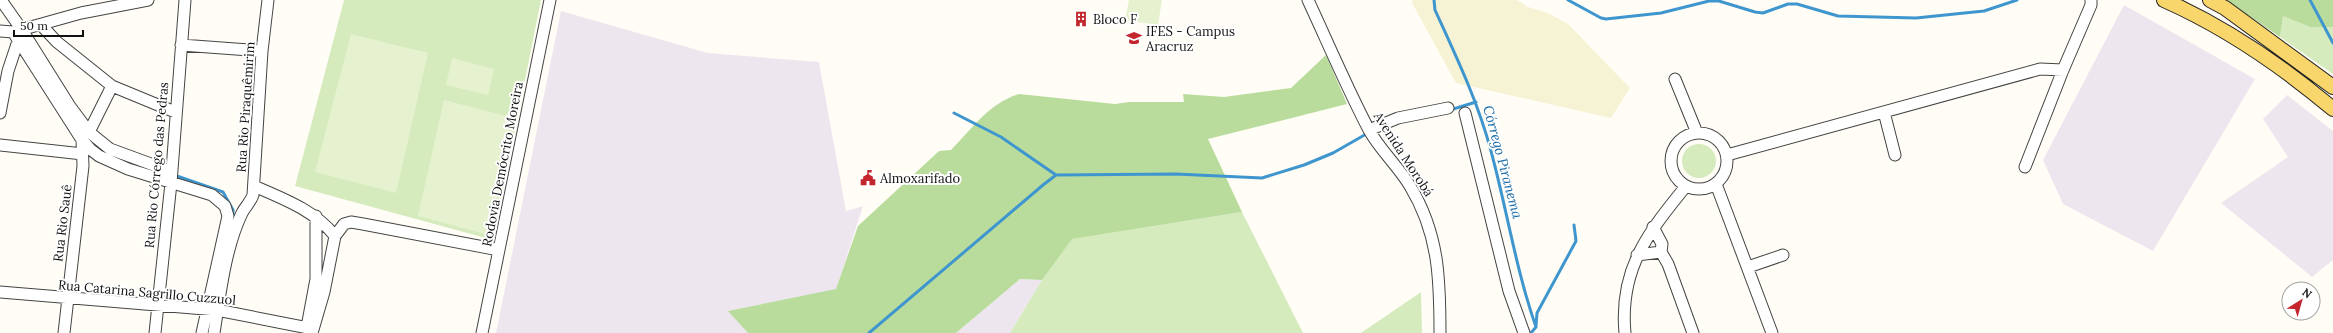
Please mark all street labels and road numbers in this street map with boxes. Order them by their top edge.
street label: Rua Rio Piraquêmirim [232,41,259,173]
street label: Rodovia Demócrito Moreira [478,80,527,248]
street label: Rua Rio Córrego das Pedras [141,81,172,249]
street label: Avenida Morobá [1369,108,1437,200]
street label: Rua Rio Sauê [49,183,76,263]
street label: Rua Catarina Sagrillo Cuzzuol [57,276,237,309]

